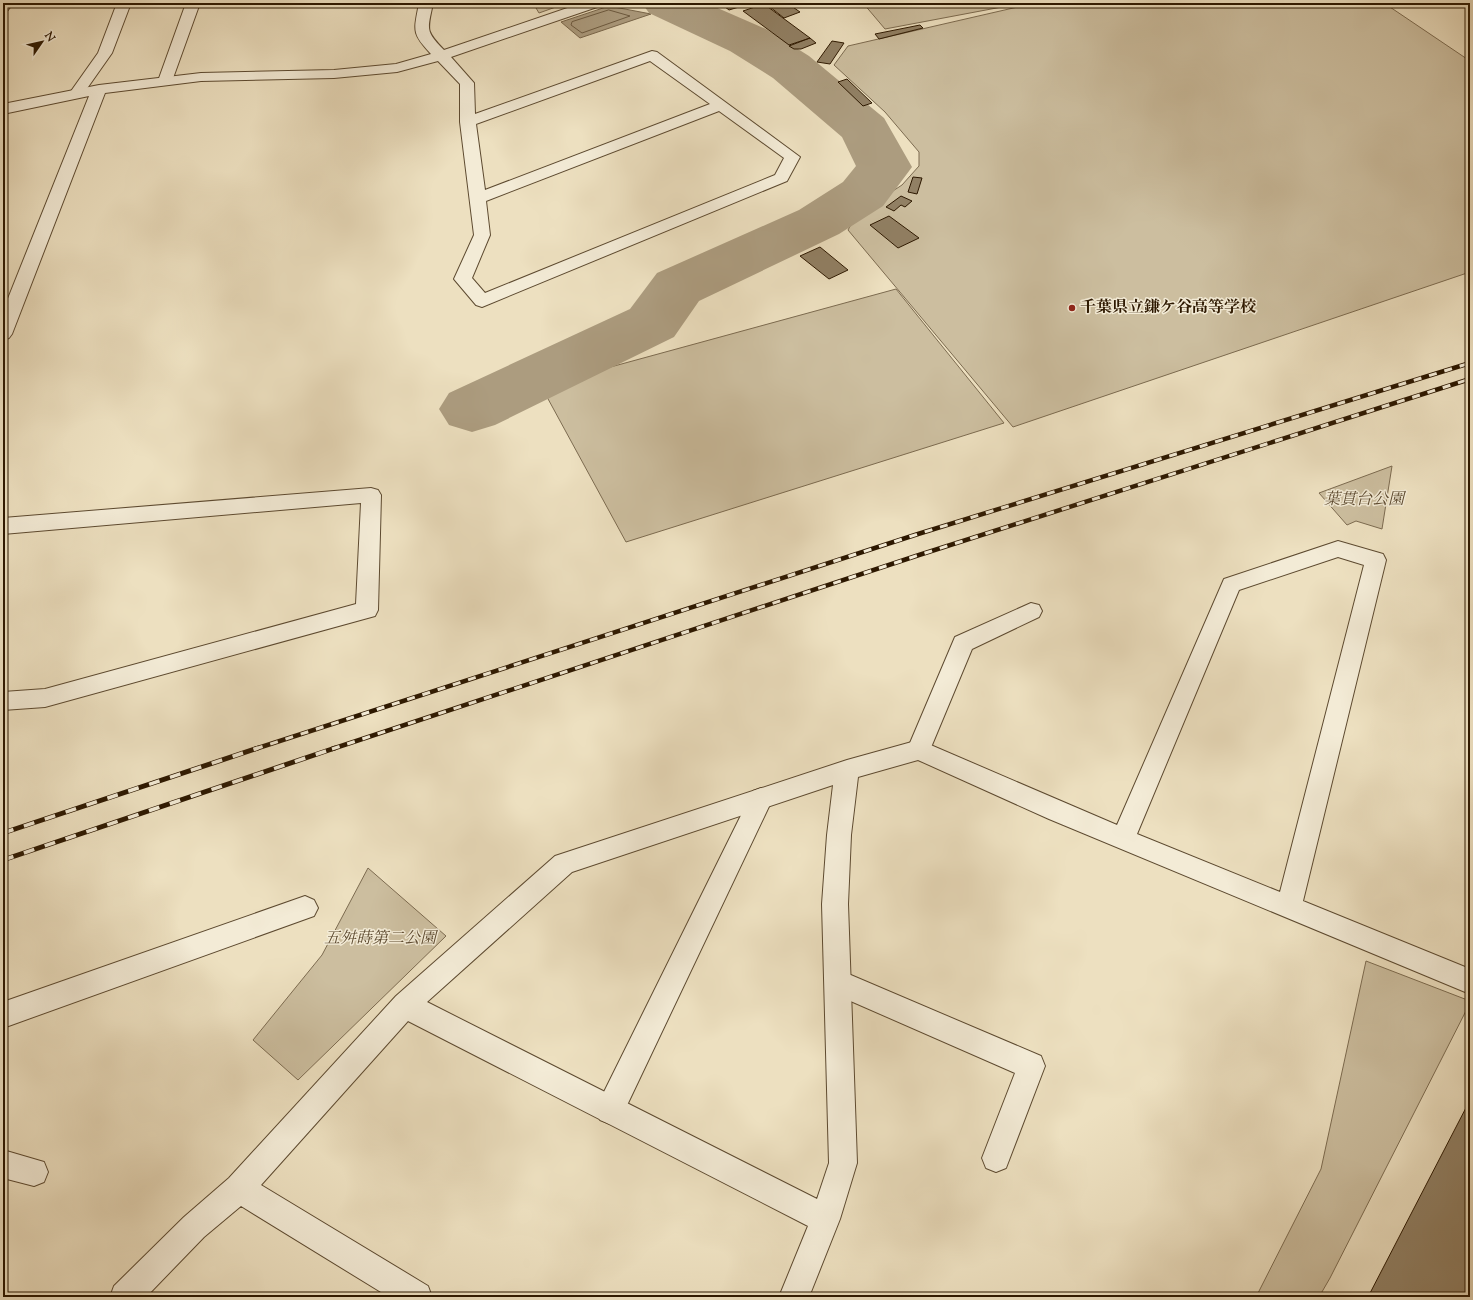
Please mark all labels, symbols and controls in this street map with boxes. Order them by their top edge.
north arrow [22,22,62,62]
text: N [40,28,59,45]
place label: 千葉県立鎌ケ谷高等学校 [1080,297,1257,320]
marker: 千葉県立鎌ケ谷高等学校 [1067,303,1077,313]
park label: 葉貫台公園 [1324,489,1407,512]
park label: 五舛蒔第二公園 [324,928,439,951]

